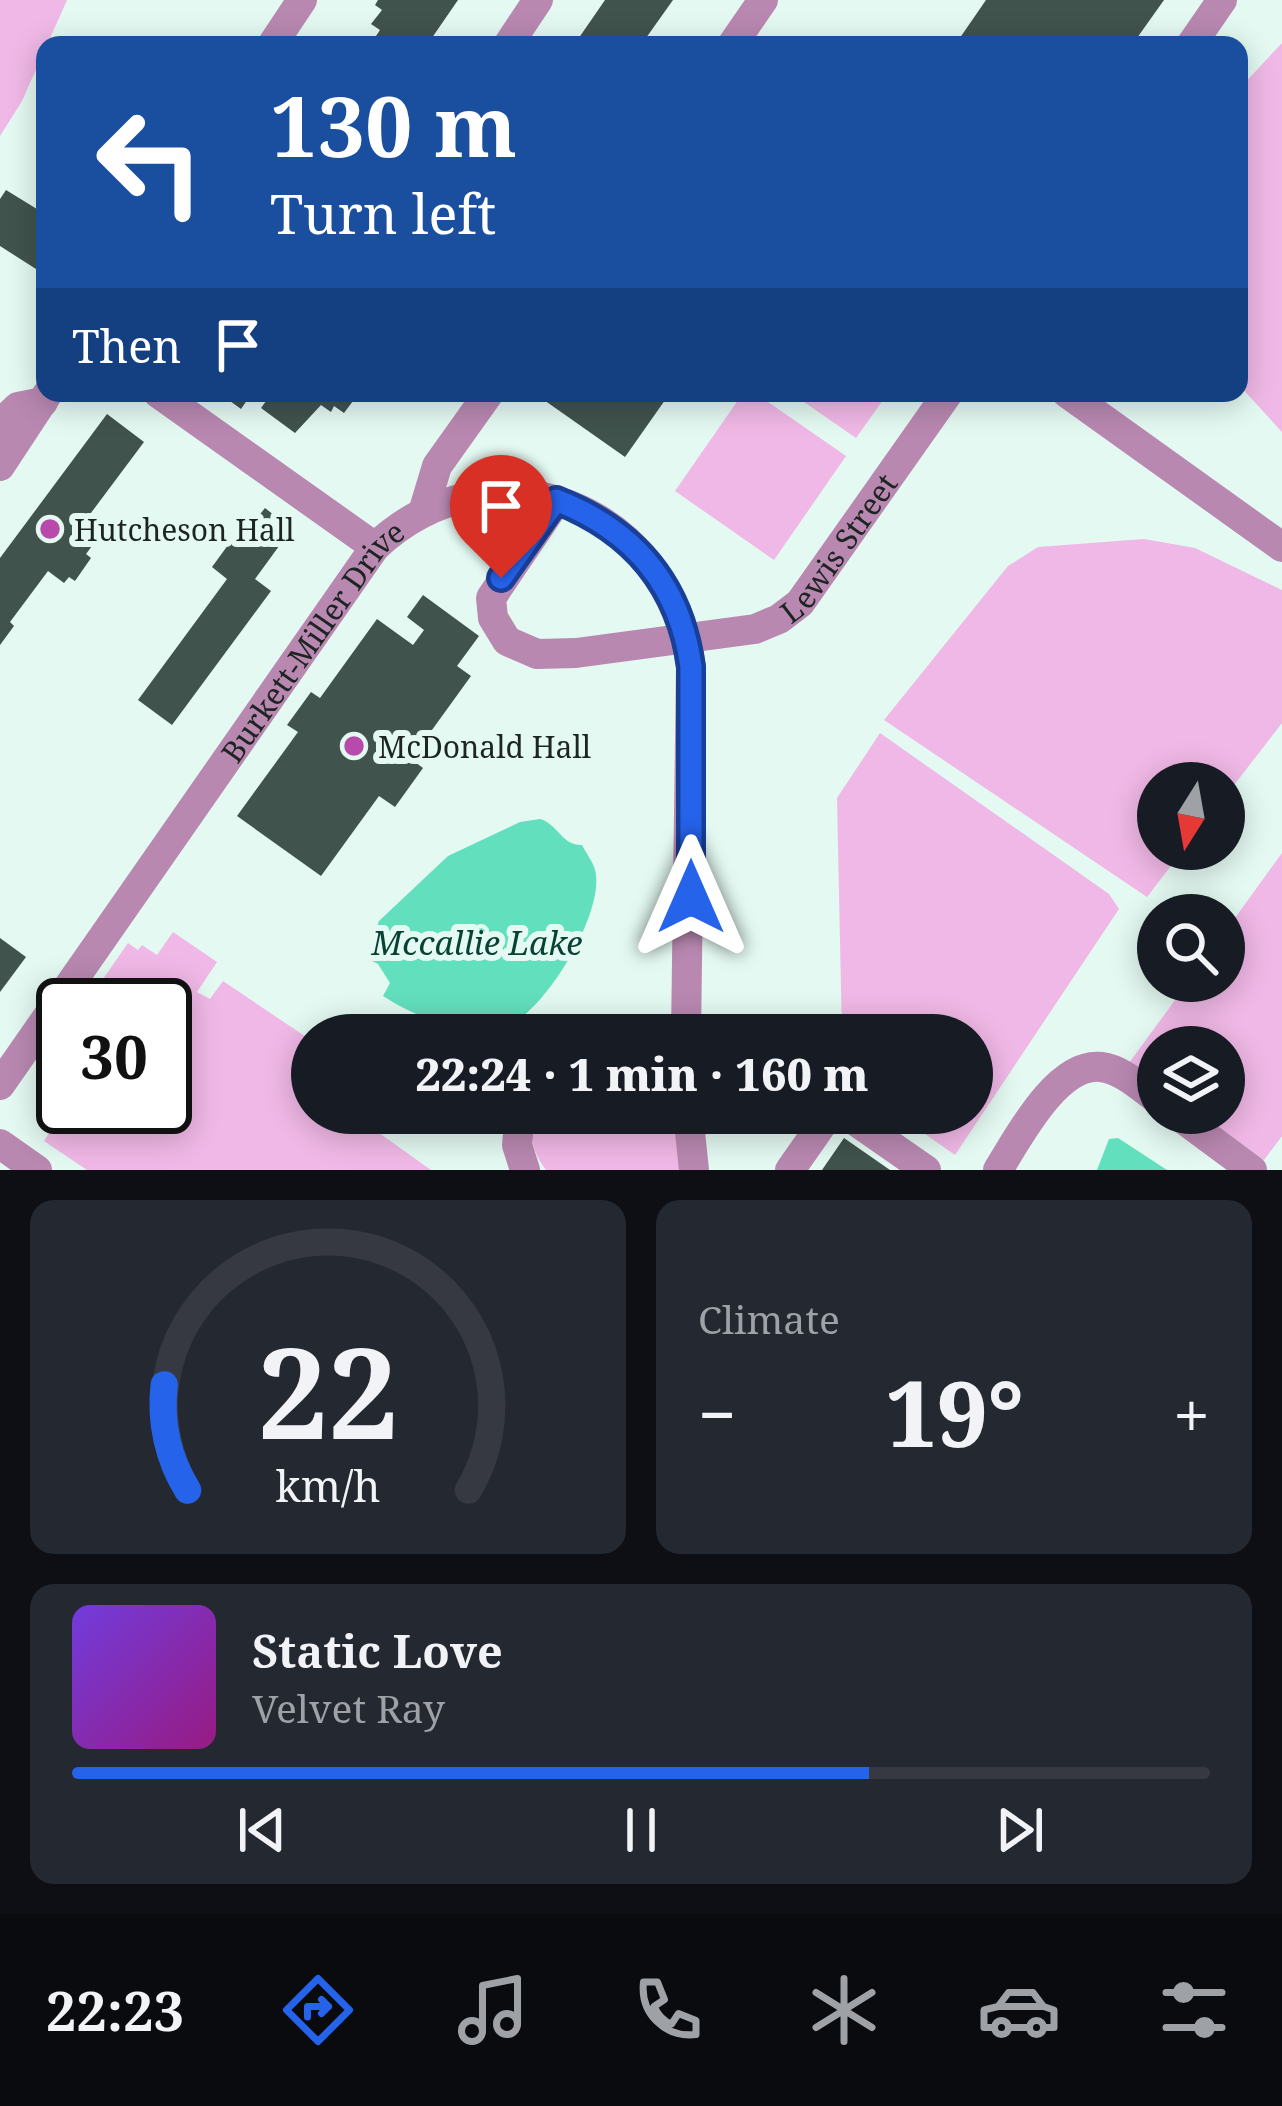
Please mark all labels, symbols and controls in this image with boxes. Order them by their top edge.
text: 130 m [270,67,517,182]
icon: left [72,84,228,240]
text: Turn left [270,176,496,250]
icon: arrive [205,312,271,378]
text: Then [72,315,181,376]
pin [450,455,552,578]
street label: Lewis Street [771,465,906,632]
icon: arrive [468,473,534,539]
place label: Hutcheson Hall [74,509,295,550]
street label: Burkett-Miller Drive [211,510,412,770]
marker: Hutcheson Hall [37,516,63,542]
place label: McDonald Hall [378,726,591,767]
marker: McDonald Hall [341,733,367,759]
north arrow [1137,762,1245,870]
map controls [1137,762,1245,1134]
position arrow [628,834,754,960]
button: search [1137,894,1245,1002]
water label: Mccallie Lake [370,920,583,965]
speed limit sign: 30 [36,978,192,1134]
button: layers [1137,1026,1245,1134]
text: 22:24 · 1 min · 160 m [415,1043,869,1104]
text: Climate [698,1292,840,1345]
text: 22 [257,1306,399,1476]
text: 19° [886,1351,1024,1473]
text: − [698,1368,736,1458]
text: + [1173,1368,1210,1458]
text: km/h [275,1456,381,1515]
text: Static Love [252,1620,503,1681]
text: Velvet Ray [252,1681,445,1734]
icon: previous [229,1797,295,1863]
icon: pause [608,1797,674,1863]
icon: next [987,1797,1053,1863]
icon: directions [276,1968,360,2052]
icon: music [451,1968,535,2052]
icon: phone [626,1968,710,2052]
icon: climate [802,1968,886,2052]
icon: car [977,1968,1061,2052]
icon: filters [1152,1968,1236,2052]
text: 22:23 [46,1973,184,2047]

